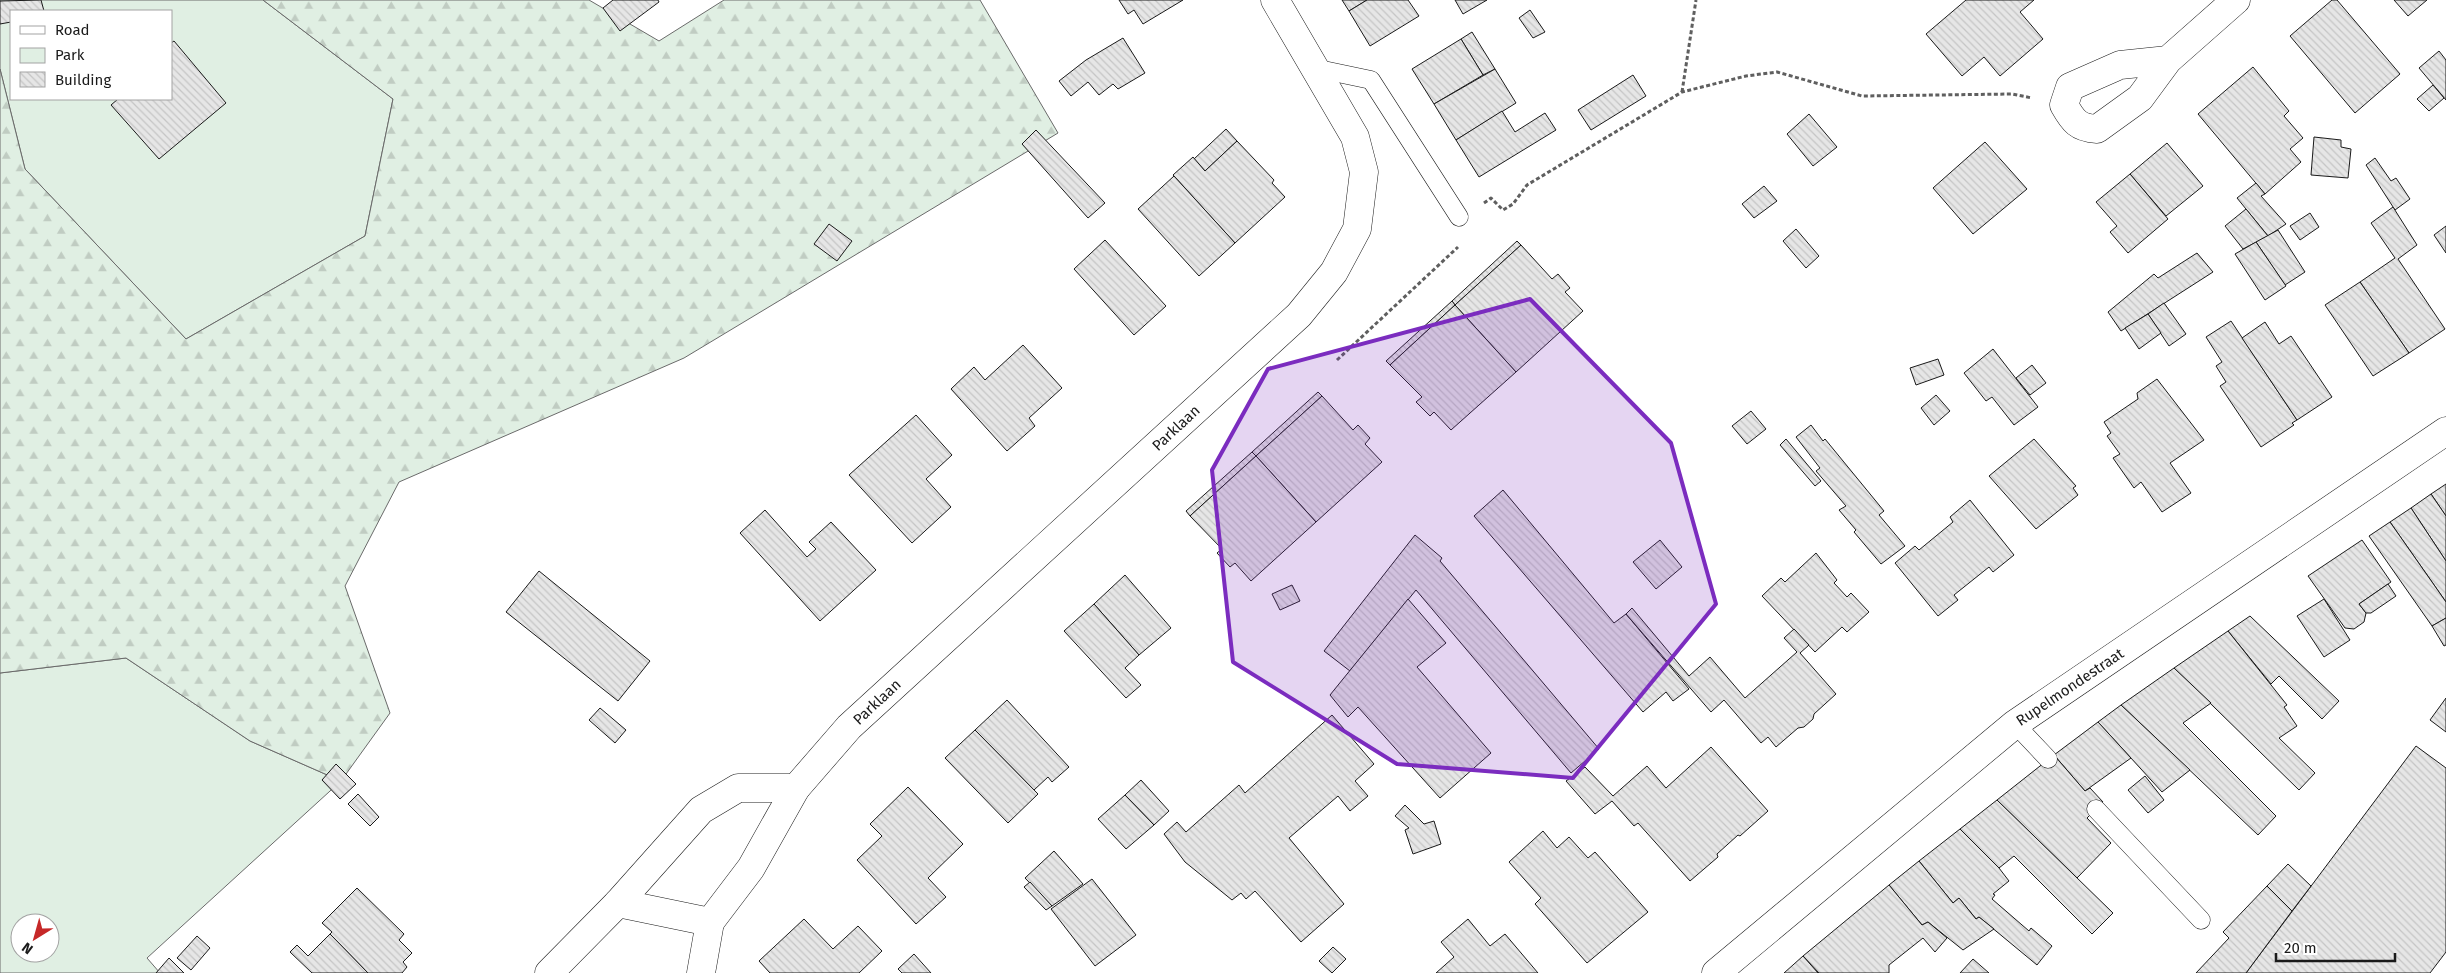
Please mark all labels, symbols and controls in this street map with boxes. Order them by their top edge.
legend [10,10,172,100]
text: Road [55,21,90,39]
text: Park [55,46,85,64]
text: Building [55,71,111,89]
street label: Parklaan [1148,401,1204,455]
street label: Rupelmondestraat [2013,644,2128,730]
street label: Parklaan [849,675,905,729]
north arrow [10,913,60,963]
scale bar [2276,930,2395,962]
text: N [19,938,36,958]
text: 20 m [2284,939,2317,957]

